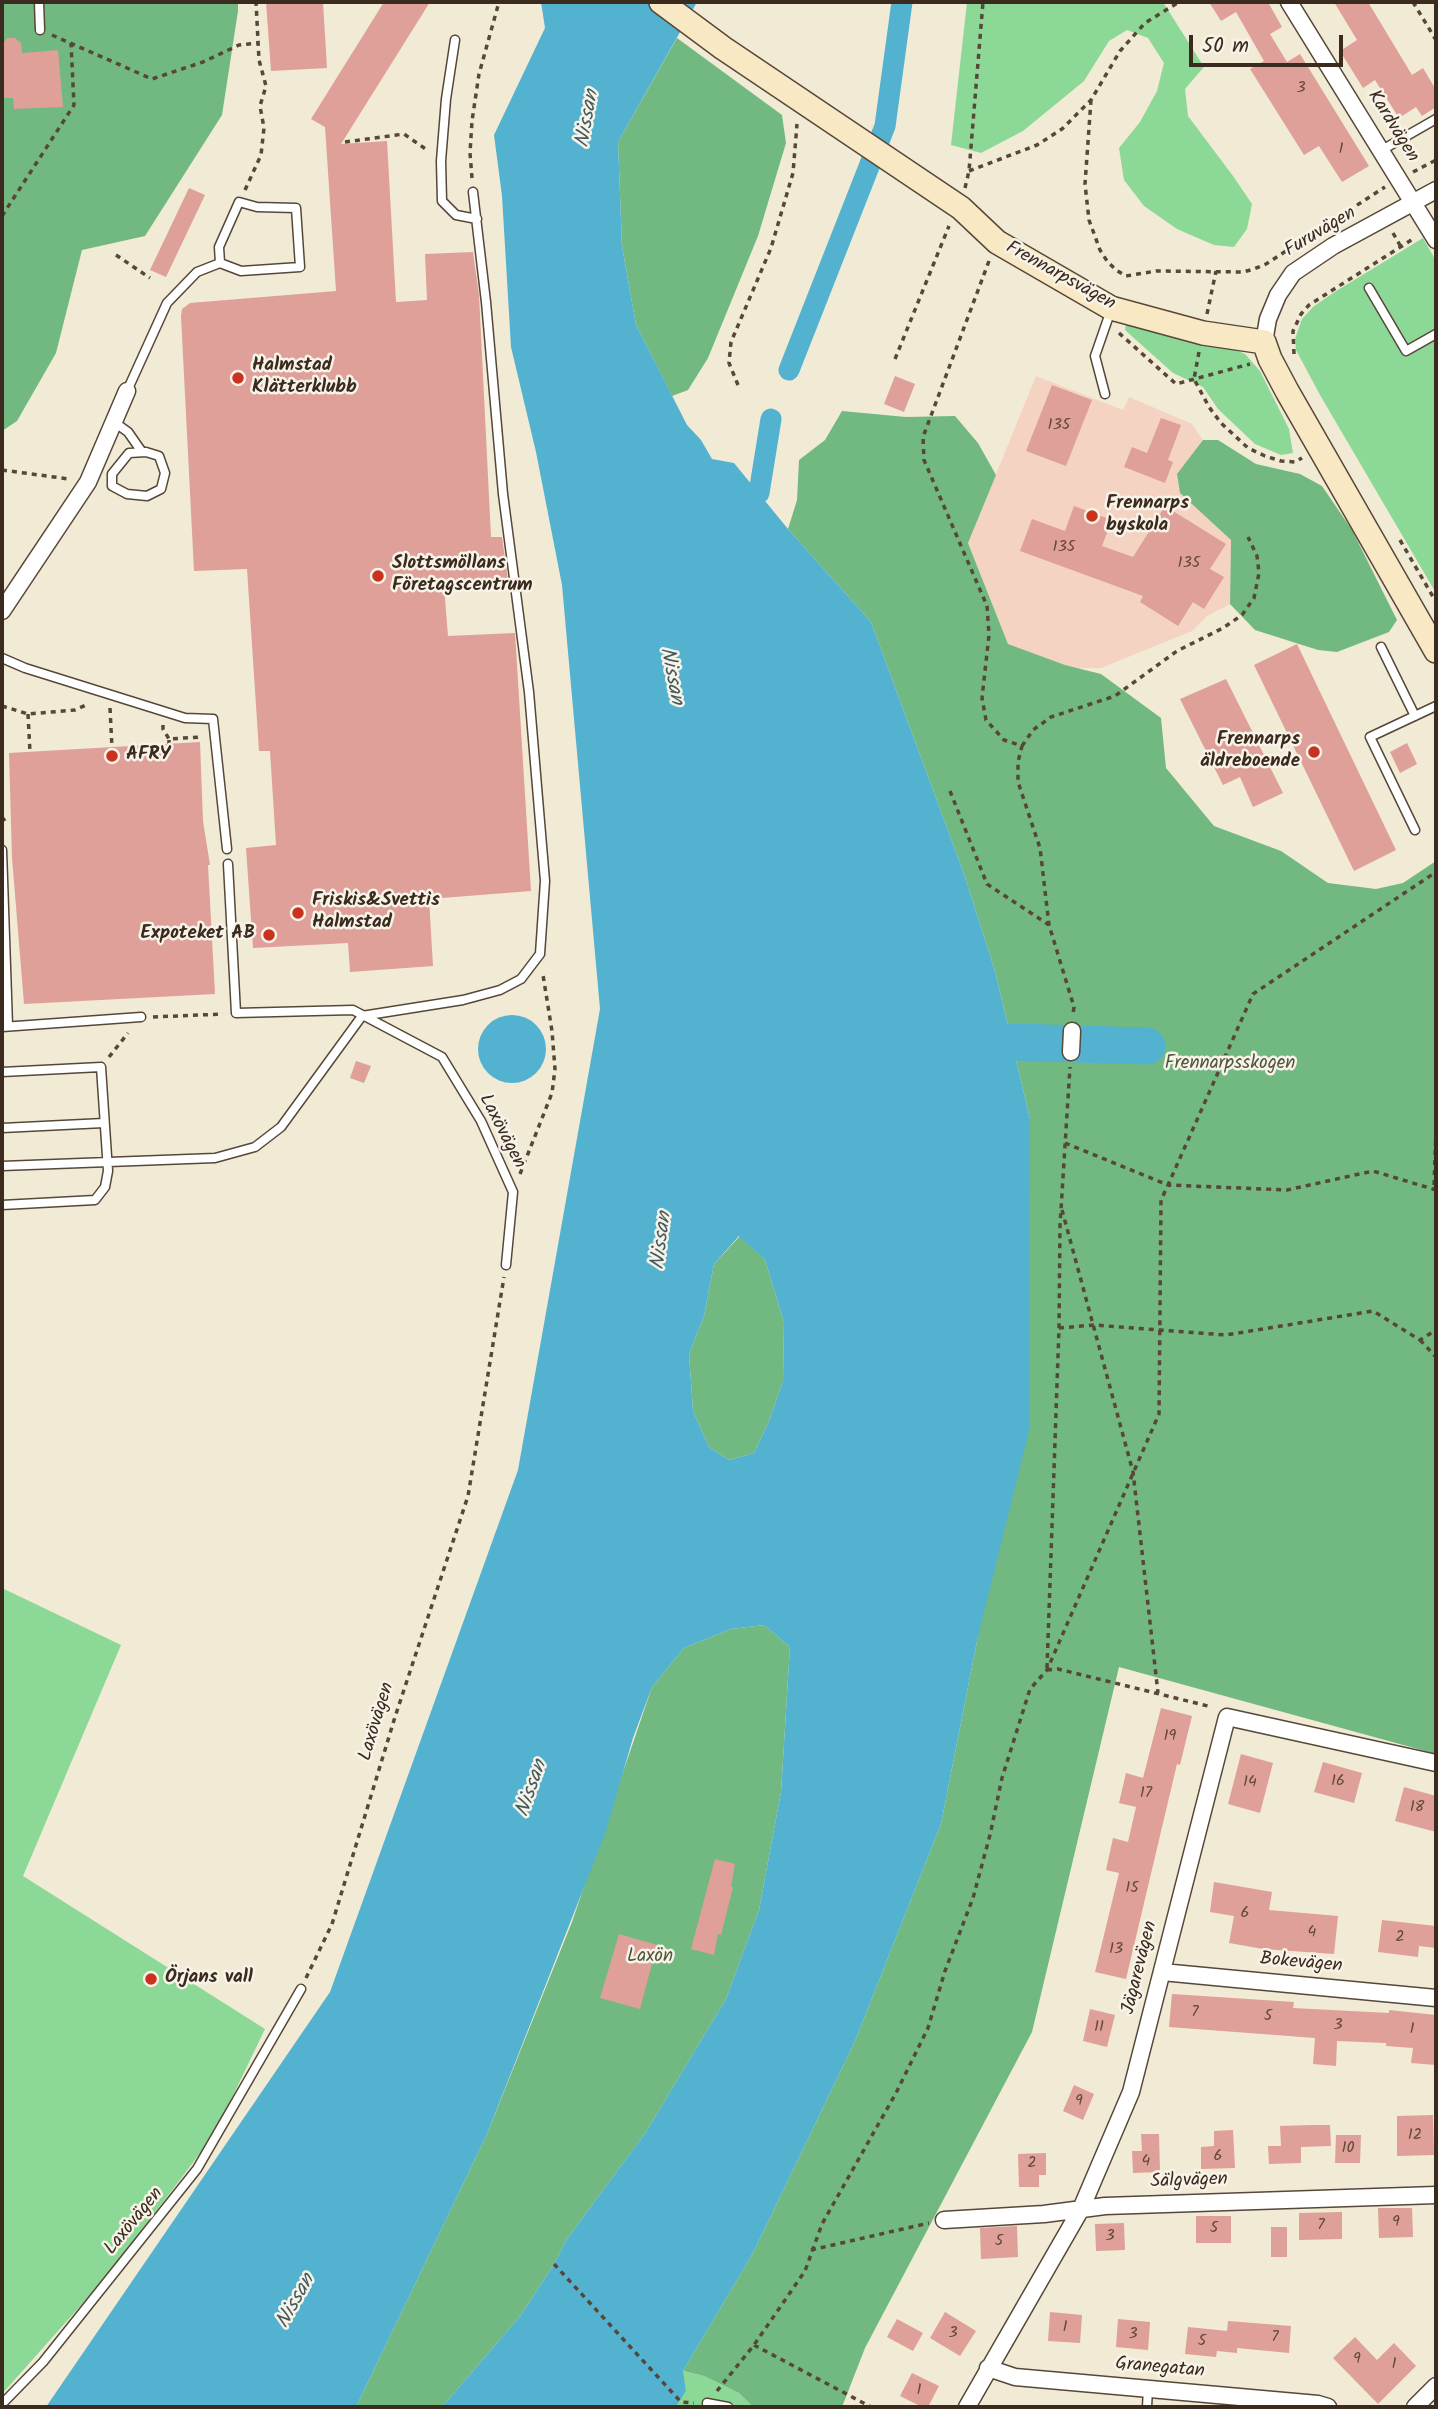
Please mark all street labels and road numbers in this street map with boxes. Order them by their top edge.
street label: Kardvägen [1361,87,1423,167]
street label: Furuvägen [1281,203,1361,263]
street label: Frennarpsvägen [1001,237,1119,317]
street label: Laxövägen [473,1091,529,1173]
street label: Laxövägen [355,1680,401,1764]
street label: Jägarevägen [1118,1919,1164,2017]
street label: Bokevägen [1259,1949,1343,1979]
street label: Sälgvägen [1150,2169,1228,2195]
street label: Laxövägen [101,2183,169,2261]
street label: Granegatan [1114,2354,1206,2384]

